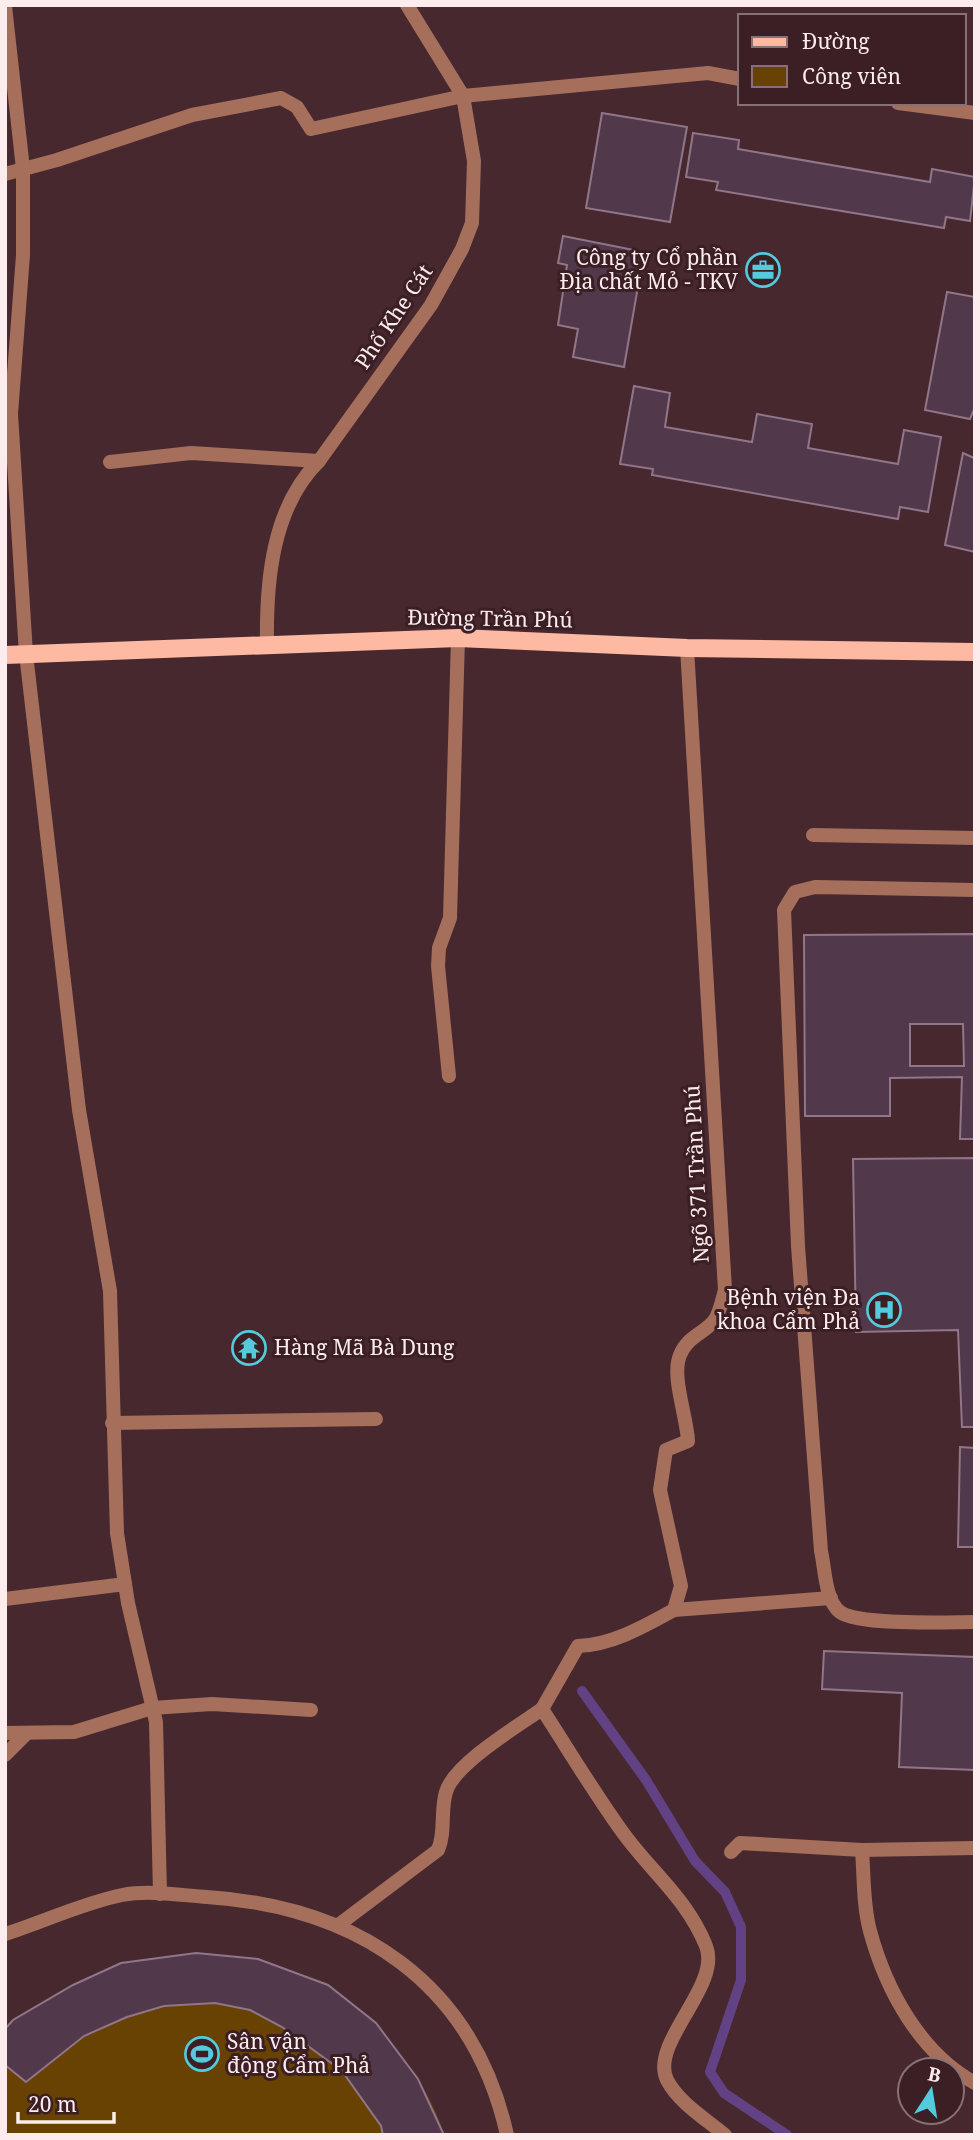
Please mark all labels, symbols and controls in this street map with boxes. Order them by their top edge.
legend [738,14,966,105]
text: Đường [802,27,870,55]
text: Công viên [802,62,901,90]
place label: Công ty Cổ phần Địa chất Mỏ - TKV [559,243,739,295]
office icon: Công ty Cổ phần Địa chất Mỏ - TKV [744,251,782,289]
street label: Phố Khe Cát [348,259,438,374]
street label: Đường Trần Phú [407,603,573,633]
street label: Ngõ 371 Trần Phú [677,1084,715,1264]
place label: Bệnh viện Đa khoa Cẩm Phả [717,1283,860,1335]
hospital icon: Bệnh viện Đa khoa Cẩm Phả [865,1291,903,1329]
temple icon: Hàng Mã Bà Dung [230,1329,268,1367]
place label: Hàng Mã Bà Dung [274,1333,455,1361]
place label: Sân vận động Cẩm Phả [227,2027,370,2079]
sports icon: Sân vận động Cẩm Phả [183,2035,221,2073]
north arrow [896,2056,966,2126]
text: B [926,2060,944,2088]
scale bar [18,2080,114,2124]
text: 20 m [28,2090,77,2118]

